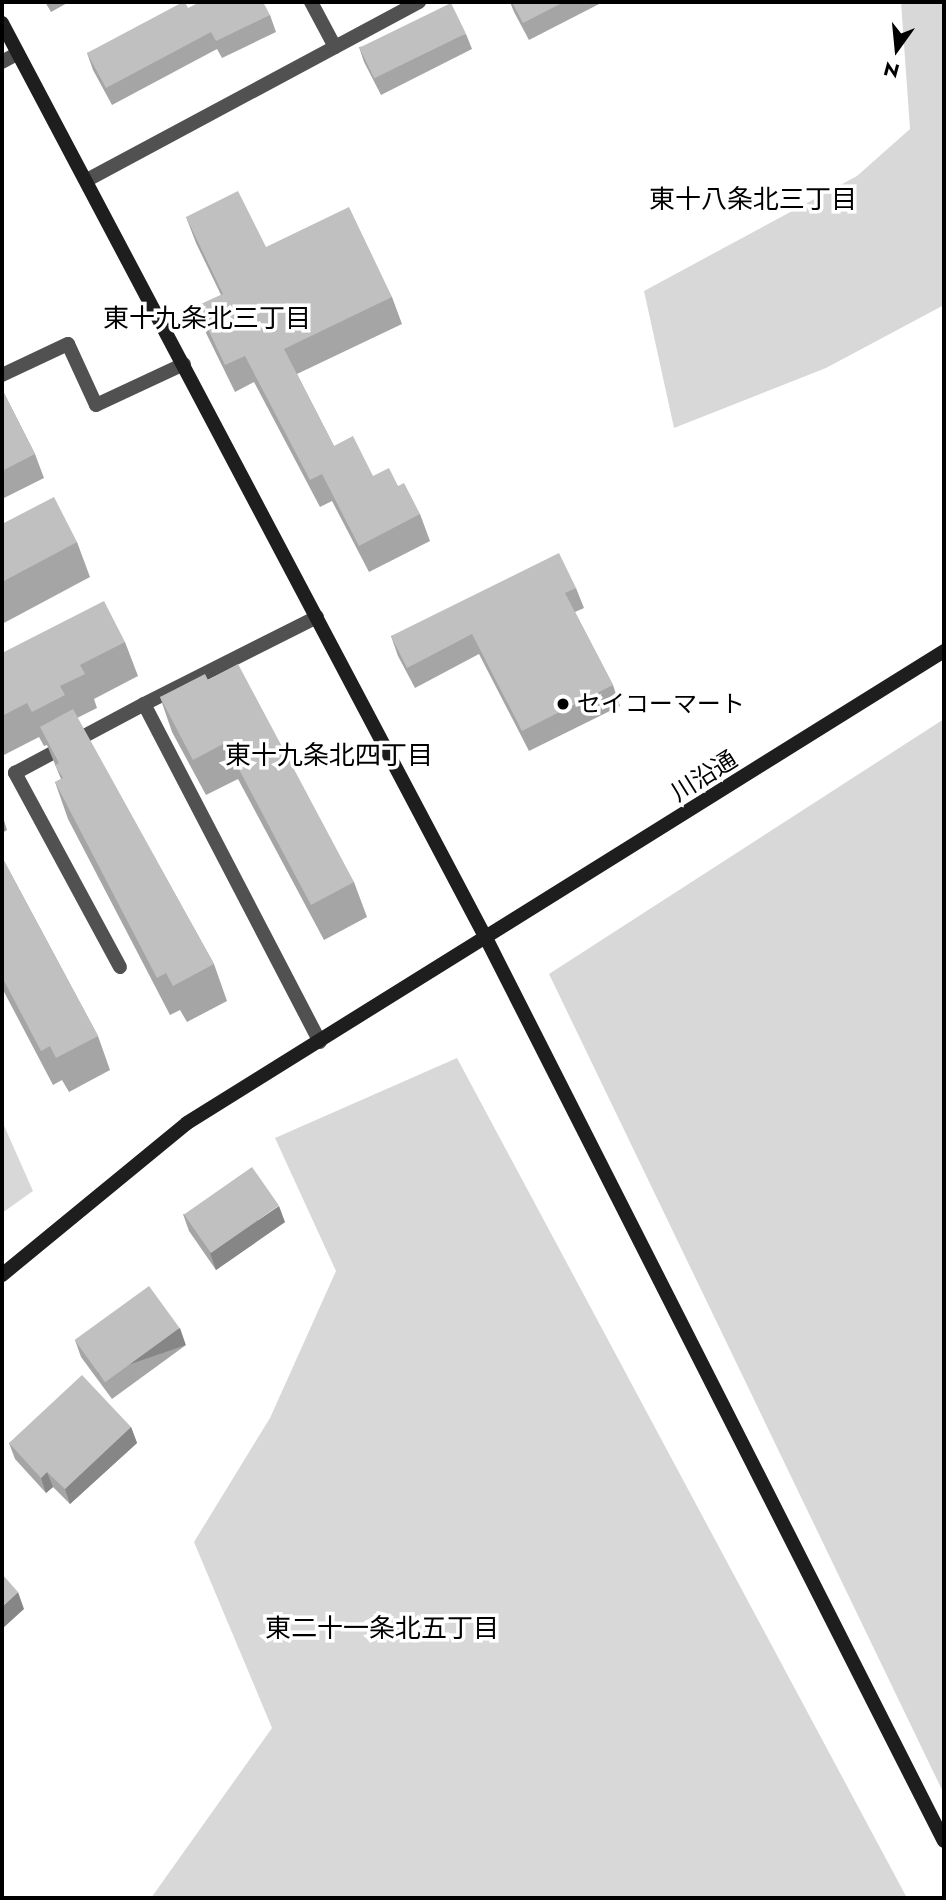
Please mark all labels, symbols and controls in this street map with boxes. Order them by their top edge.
north arrow [862,14,932,84]
text: N [881,55,902,85]
district label: 東十八条北三丁目 [649,184,857,216]
district label: 東十九条北三丁目 [103,303,311,335]
place label: セイコーマート [577,690,745,718]
marker: セイコーマート [555,696,571,712]
district label: 東十九条北四丁目 [225,740,433,772]
street label: 川沿通 [666,745,742,807]
district label: 東二十一条北五丁目 [265,1613,499,1645]

